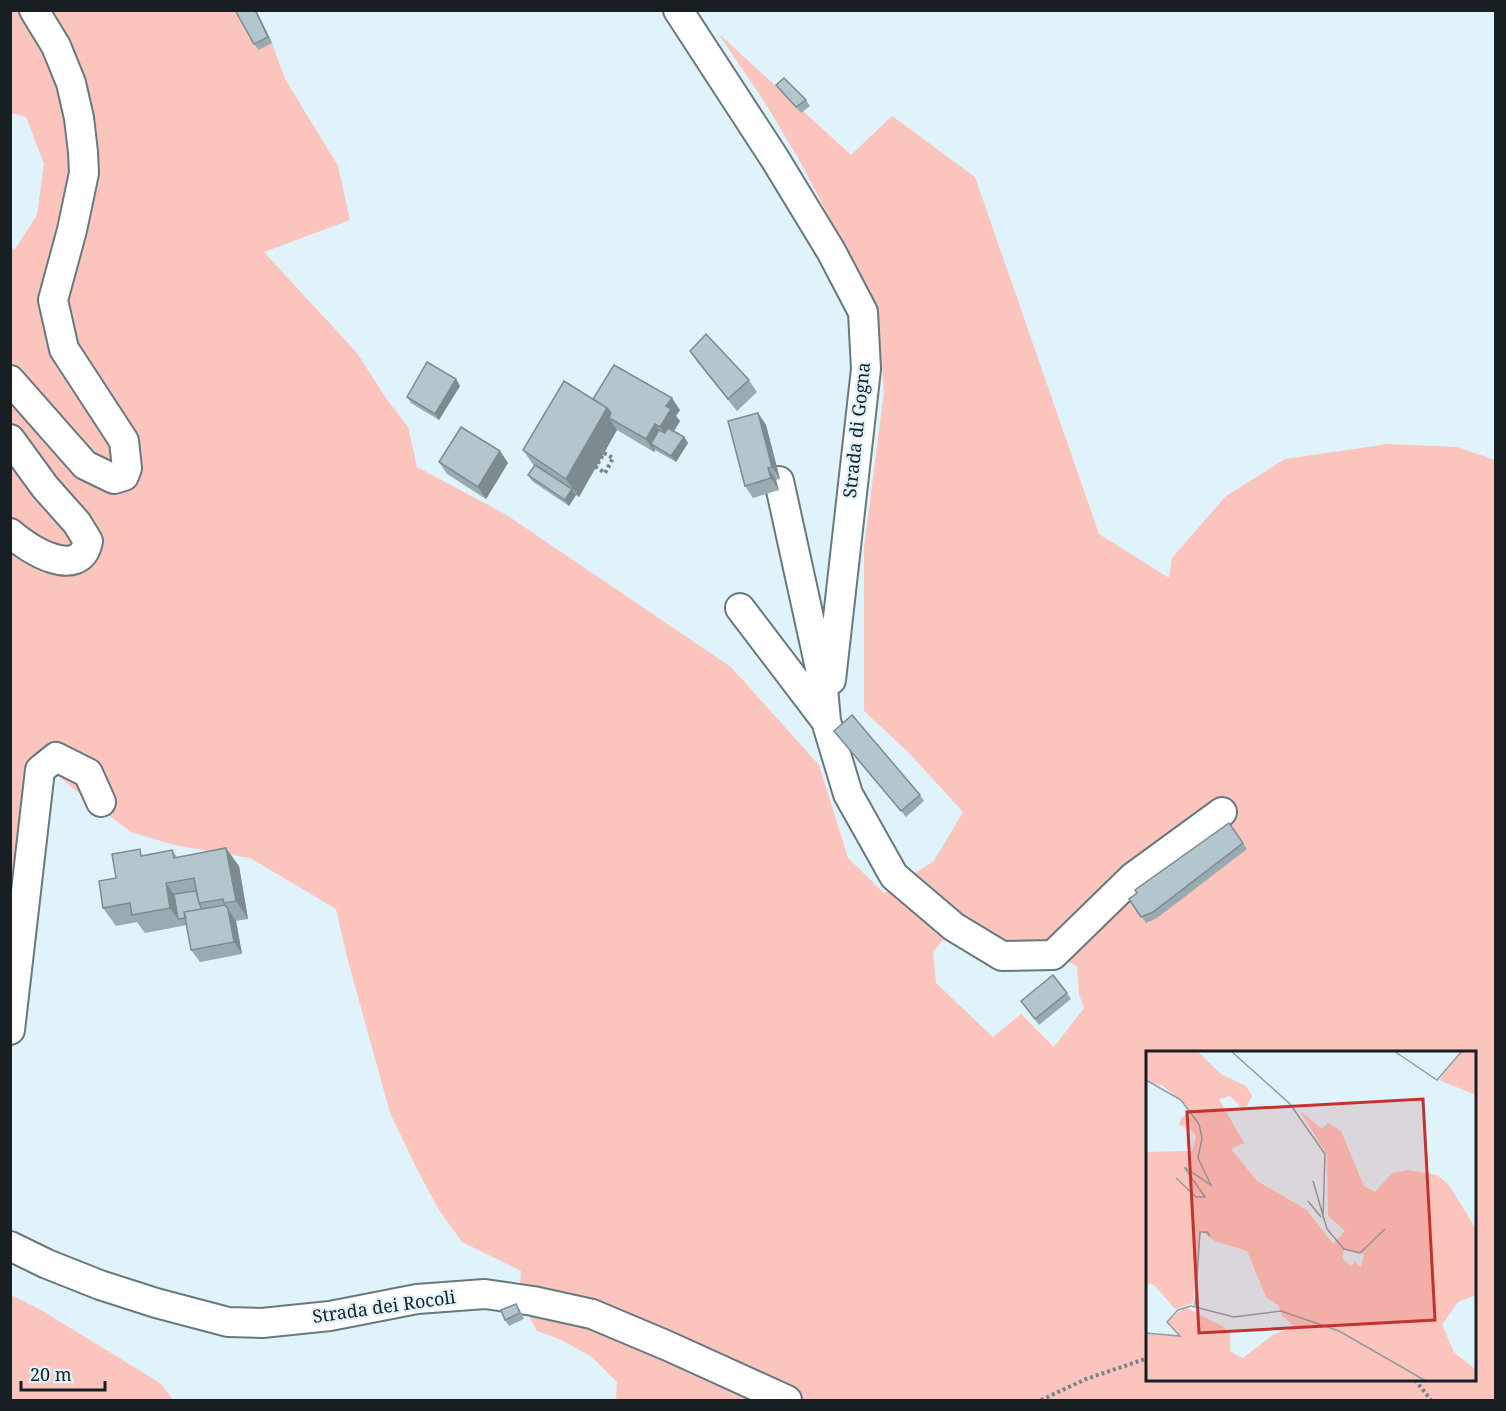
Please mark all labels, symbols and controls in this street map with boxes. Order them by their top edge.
street label: Strada di Gogna [837,361,875,499]
inset map [1146,1051,1476,1381]
street label: Strada dei Rocoli [311,1284,457,1328]
scale bar [21,1354,105,1392]
text: 20 m [30,1362,72,1386]

